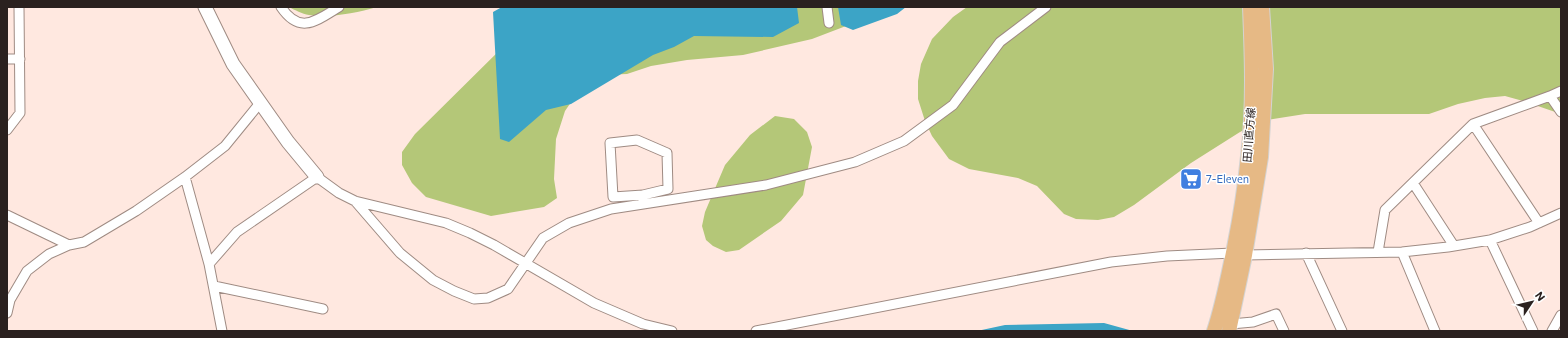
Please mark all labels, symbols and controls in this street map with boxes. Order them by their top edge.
street label: 田川直方線 [1240,107,1257,163]
supermarket icon: 7-Eleven [1178,166,1204,192]
place label: 7-Eleven [1206,172,1249,185]
north arrow [1512,282,1552,322]
text: N [1533,289,1548,303]

